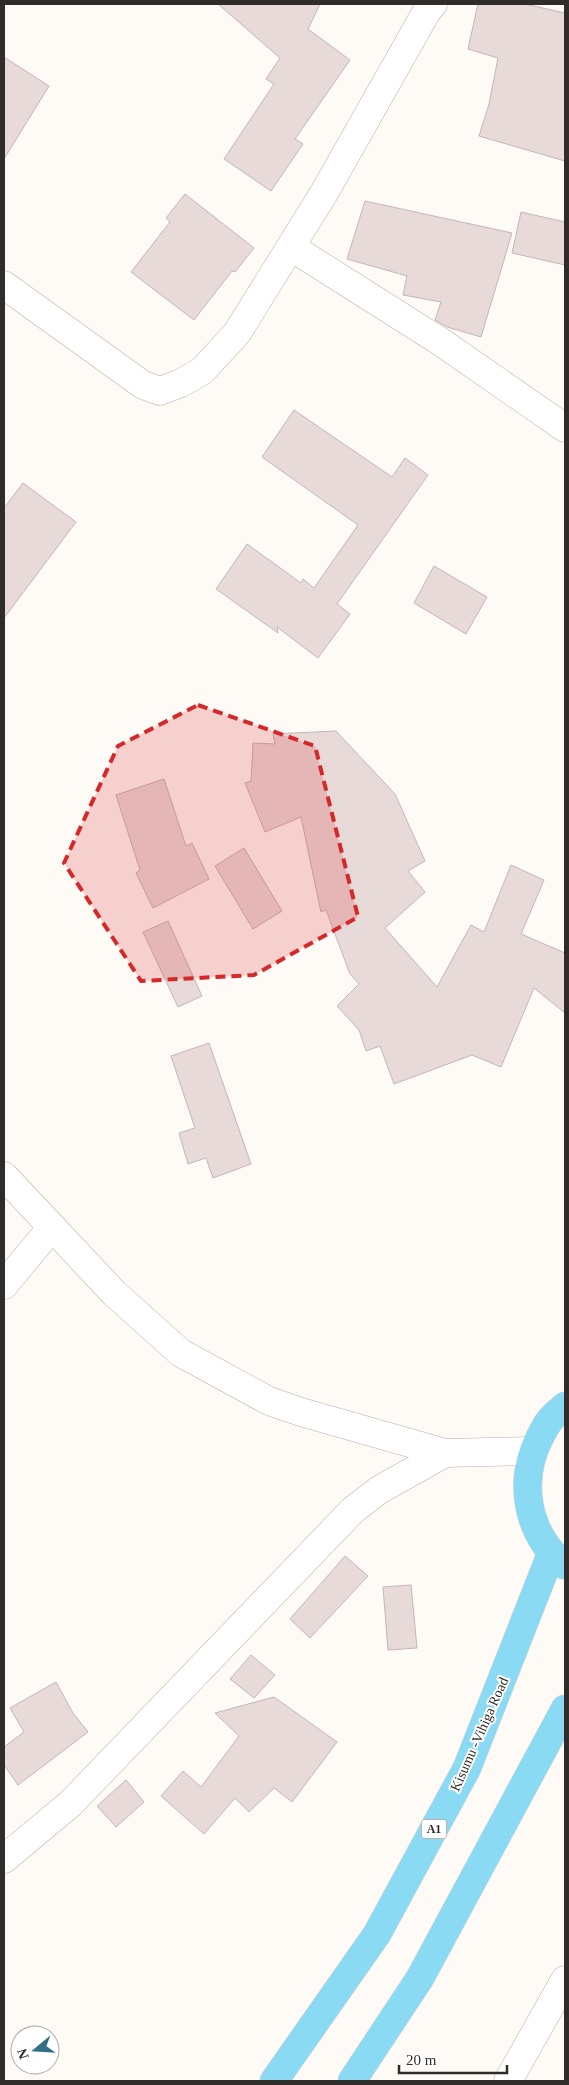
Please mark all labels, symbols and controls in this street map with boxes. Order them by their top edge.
street label: Kisumu -Vihiga Road [448,1675,511,1793]
road number: A1 [422,1820,446,1838]
north arrow [10,2025,60,2075]
scale bar [399,2042,506,2074]
text: N [14,2047,32,2061]
text: 20 m [406,2052,437,2068]

